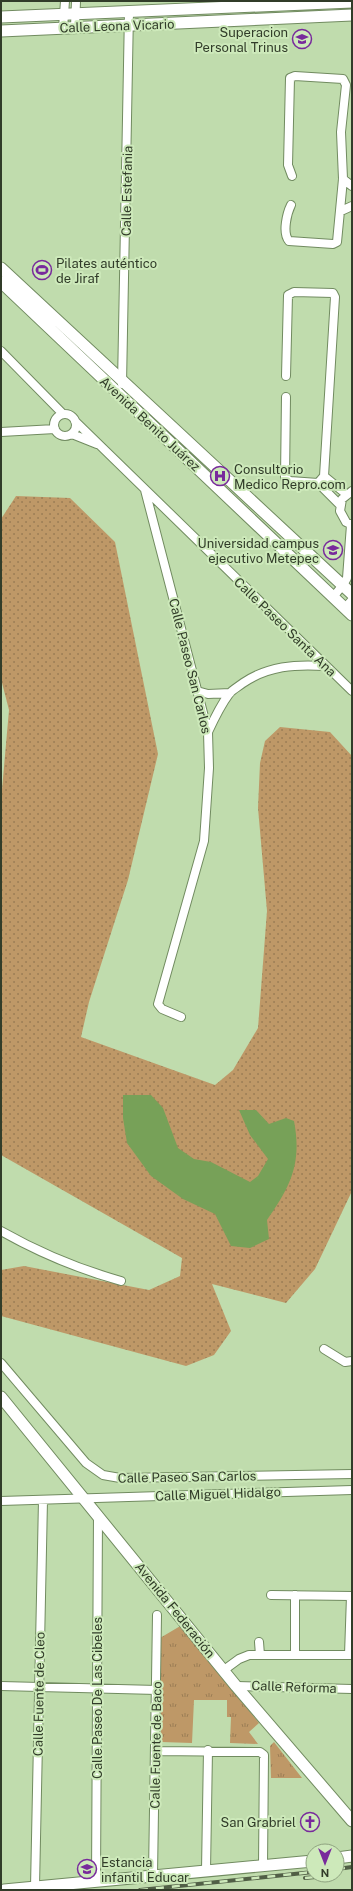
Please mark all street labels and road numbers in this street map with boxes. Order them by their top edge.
street label: Calle Leona Vicario [59,16,175,36]
street label: Calle Estefania [119,146,135,236]
street label: Avenida Benito Juárez [97,374,203,474]
street label: Calle Paseo Santa Ana [231,574,339,680]
street label: Calle Paseo San Carlos [166,597,214,735]
street label: Calle Paseo San Carlos [118,1468,256,1486]
street label: Calle Miguel Hidalgo [155,1484,281,1504]
street label: Avenida Federación [132,1559,218,1661]
street label: Calle Paseo De Las Cibeles [90,1617,105,1779]
street label: Calle Fuente de Cleo [30,1632,48,1756]
street label: Calle Reforma [251,1678,337,1696]
street label: Calle Fuente de Baco [147,1681,165,1809]

